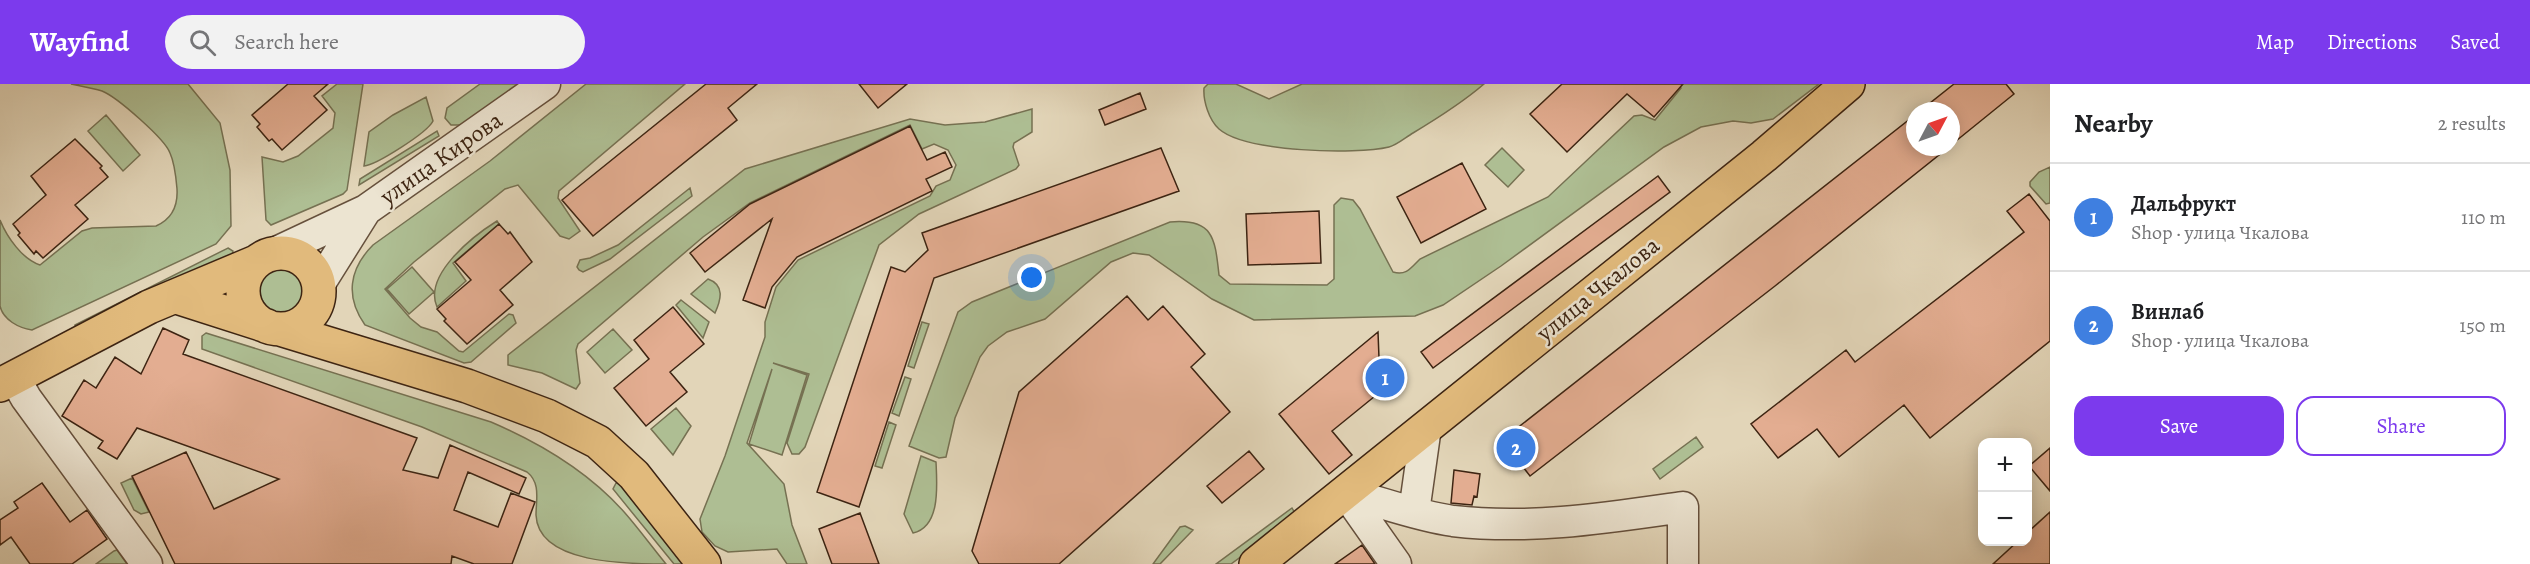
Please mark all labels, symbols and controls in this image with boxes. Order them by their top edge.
search box [165,15,585,69]
text: Wayfind [30,23,129,61]
icon: search [186,26,219,59]
text: Search here [234,27,339,57]
text: Map [2256,28,2294,56]
text: Directions [2327,28,2417,56]
text: Saved [2450,28,2500,56]
north arrow [1906,102,1960,156]
street label: улица Кирова [373,104,509,213]
text: Nearby [2074,106,2153,141]
text: 2 results [2438,110,2506,137]
text: Дальфрукт [2131,189,2236,219]
text: 1 [2090,204,2097,231]
text: 110 m [2461,204,2506,231]
text: Shop · улица Чкалова [2131,219,2309,246]
street label: улица Чкалова [1529,229,1666,349]
your location [1017,263,1046,292]
text: Винлаб [2131,297,2204,327]
text: 2 [2089,312,2098,339]
text: 150 m [2459,312,2506,339]
text: Shop · улица Чкалова [2131,327,2309,354]
pin: 1 [1366,356,1404,400]
button: Save [2074,396,2284,456]
button: Share [2296,396,2506,456]
pin: 2 [1496,426,1536,470]
map controls [1978,438,2032,546]
button: + [1978,438,2032,492]
button: − [1978,492,2032,546]

